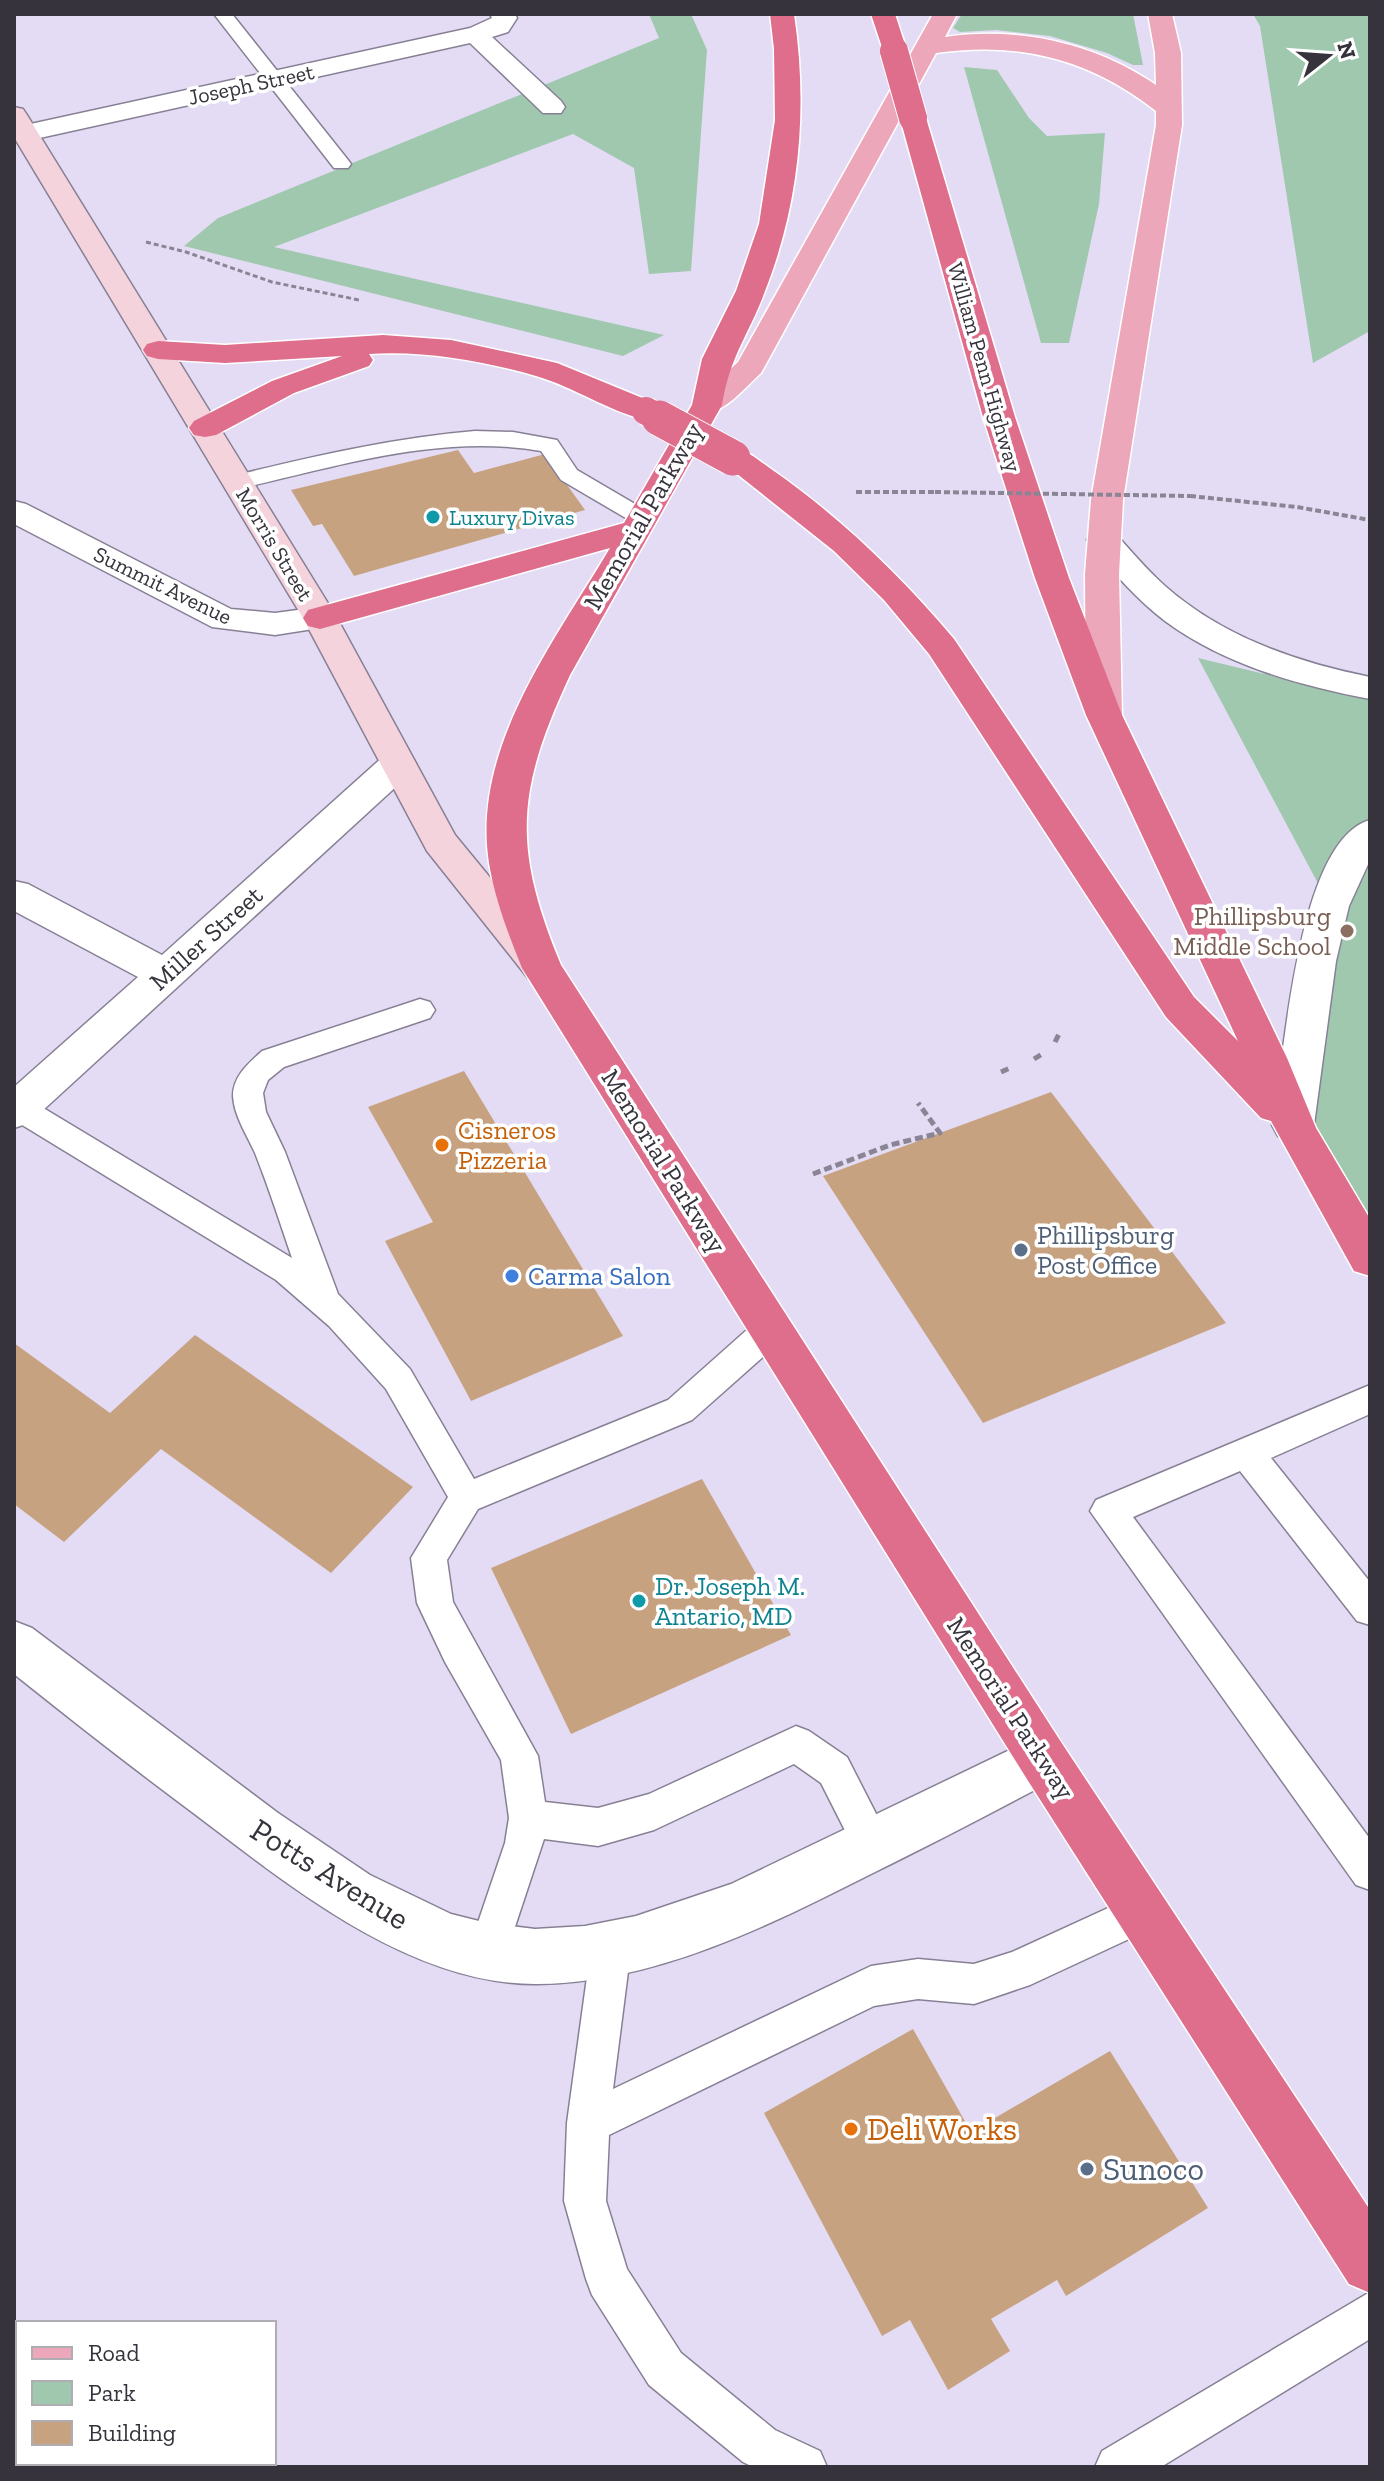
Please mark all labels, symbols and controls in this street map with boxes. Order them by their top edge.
north arrow [1288,16,1368,96]
text: N [1331,38,1362,63]
street label: Joseph Street [186,58,317,111]
street label: William Penn Highway [942,259,1028,476]
street label: Memorial Parkway [576,416,710,615]
street label: Morris Street [230,483,319,607]
place label: Luxury Divas [449,504,575,531]
marker: Luxury Divas [424,508,442,526]
street label: Summit Avenue [89,540,236,631]
street label: Miller Street [143,879,269,997]
place label: Phillipsburg Middle School [1173,900,1331,962]
marker: Phillipsburg Middle School [1338,922,1356,940]
street label: Memorial Parkway [595,1063,734,1259]
place label: Cisneros Pizzeria [458,1114,556,1176]
marker: Cisneros Pizzeria [433,1136,451,1154]
place label: Phillipsburg Post Office [1037,1219,1174,1281]
marker: Phillipsburg Post Office [1012,1241,1030,1259]
place label: Carma Salon [528,1260,671,1292]
marker: Carma Salon [503,1267,521,1285]
place label: Dr. Joseph M. Antario, MD [655,1570,805,1632]
marker: Dr. Joseph M. Antario, MD [630,1592,648,1610]
street label: Memorial Parkway [940,1611,1082,1806]
street label: Potts Avenue [244,1810,416,1938]
place label: Deli Works [867,2110,1017,2148]
marker: Deli Works [842,2120,860,2138]
place label: Sunoco [1103,2150,1204,2188]
marker: Sunoco [1078,2160,1096,2178]
legend [16,2321,276,2465]
text: Road [88,2338,140,2367]
text: Park [88,2378,136,2407]
text: Building [88,2418,176,2447]

